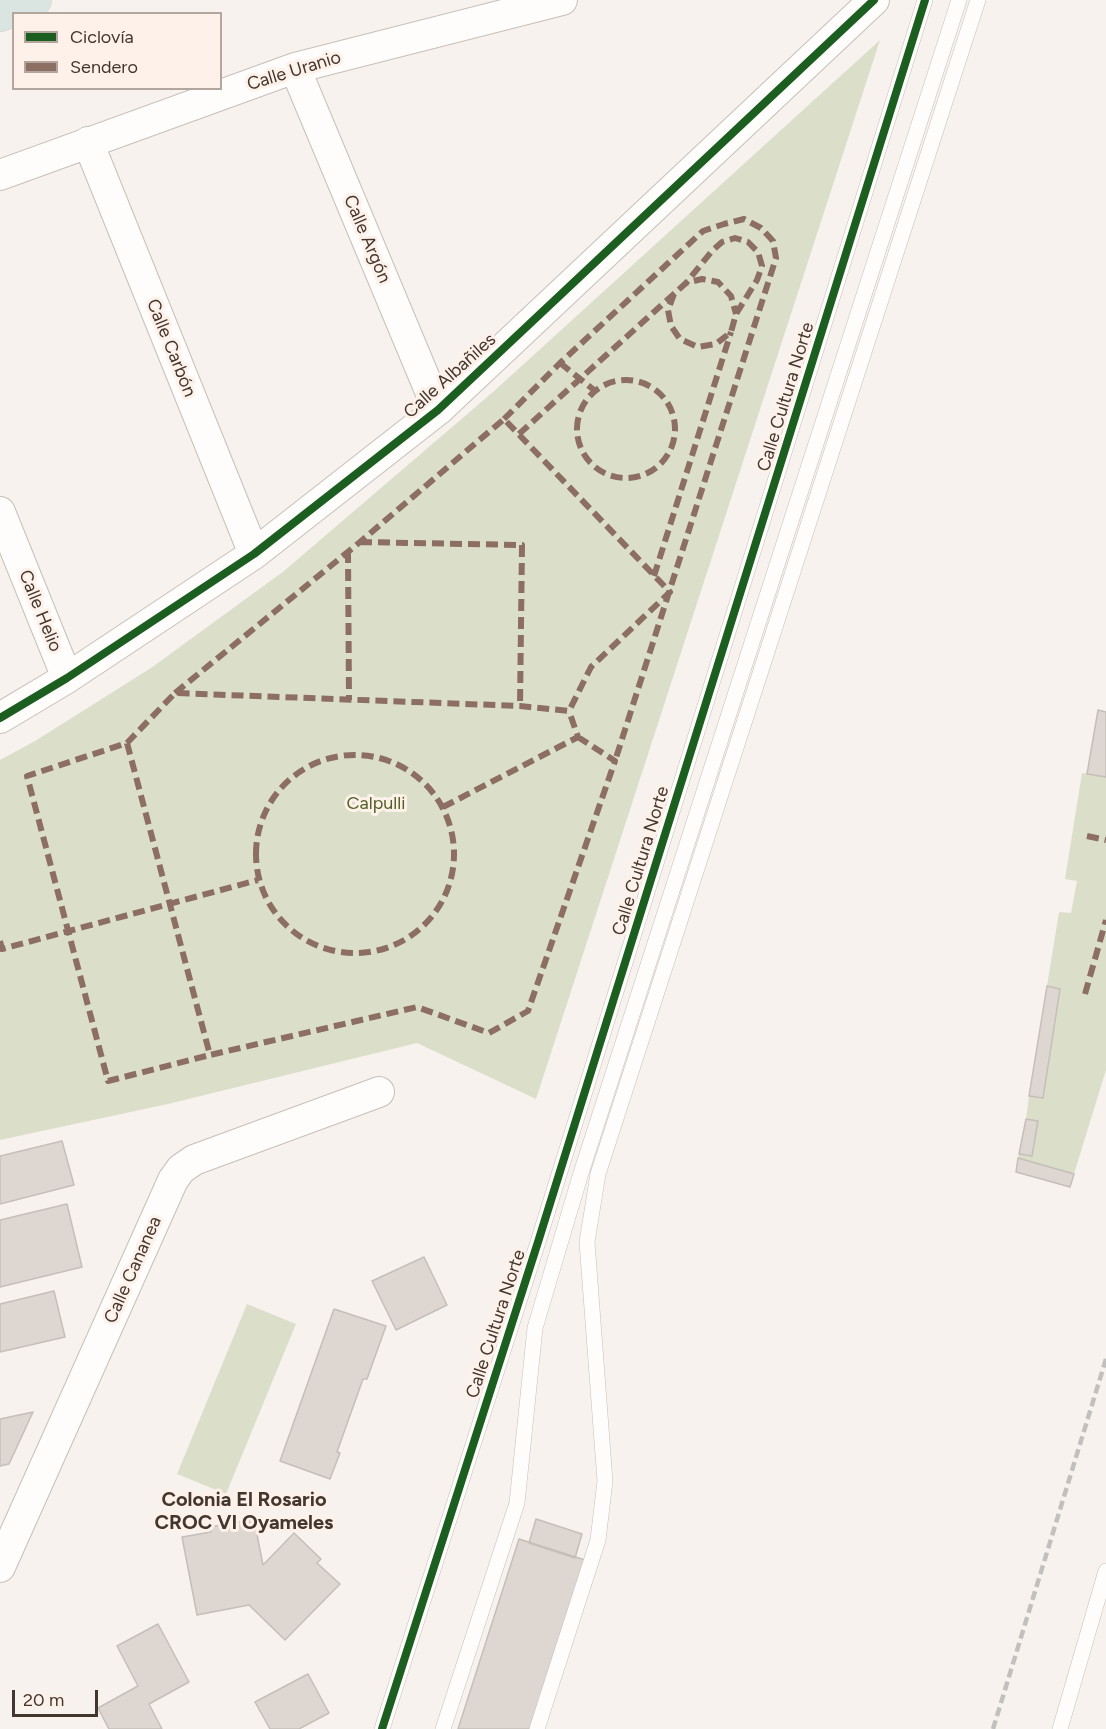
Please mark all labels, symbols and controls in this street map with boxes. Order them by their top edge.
legend [12,12,222,90]
text: Ciclovía [70,26,134,48]
street label: Calle Uranio [244,46,344,96]
text: Sendero [70,56,138,78]
street label: Calle Argón [339,192,395,286]
street label: Calle Carbón [142,296,200,400]
street label: Calle Cultura Norte [753,320,819,474]
street label: Calle Albañiles [399,329,501,423]
street label: Calle Helio [14,567,66,655]
street label: Calle Cultura Norte [608,784,674,938]
park label: Calpulli [347,793,405,815]
street label: Calle Cananea [100,1213,166,1327]
street label: Calle Cultura Norte [462,1247,530,1401]
district label: Colonia El Rosario CROC VI Oyameles [155,1488,333,1535]
scale bar [15,1678,100,1716]
text: 20 m [23,1689,64,1711]

